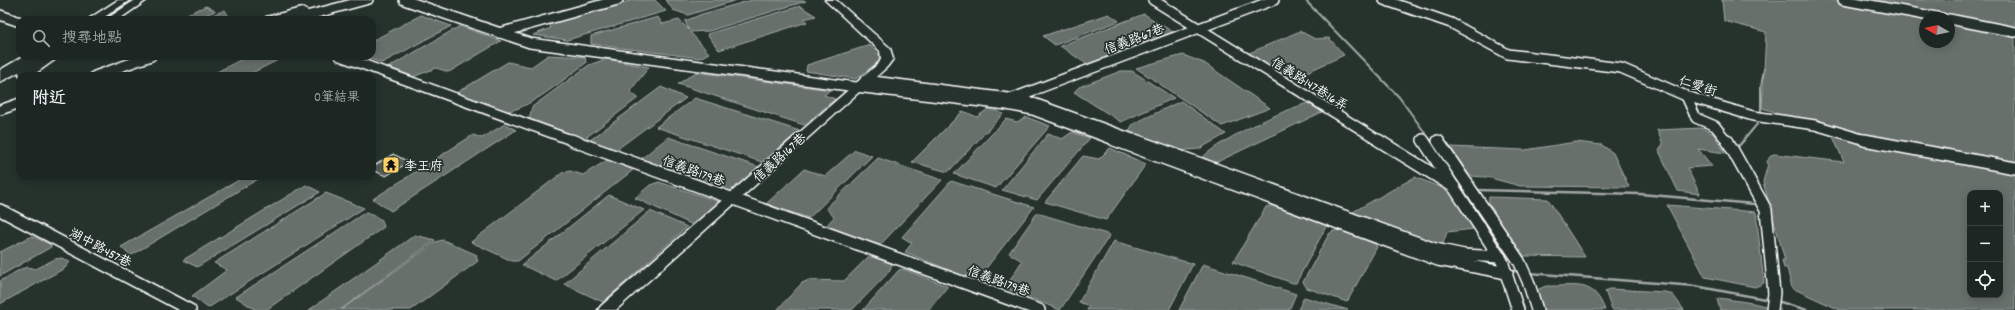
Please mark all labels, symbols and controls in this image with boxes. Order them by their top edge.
north arrow [1919,12,1955,48]
search box [16,16,376,60]
street label: 信義路67巷 [1102,20,1168,61]
icon: search [30,27,52,49]
text: 搜尋地點 [62,28,122,50]
street label: 信義路147巷16弄 [1267,54,1351,116]
street label: 仁愛街 [1676,72,1719,102]
text: 附近 [32,88,66,112]
text: 0筆結果 [314,89,360,108]
street label: 信義路167巷 [750,130,812,188]
street label: 信義路179巷 [659,152,727,193]
temple icon: 李王府 [381,155,401,175]
place label: 李王府 [404,158,443,177]
map controls [1967,190,2003,298]
button: + [1967,190,2003,226]
street label: 湖中路457巷 [65,225,134,274]
button: − [1967,226,2003,262]
street label: 信義路179巷 [964,262,1032,303]
button: locate [1967,262,2003,298]

